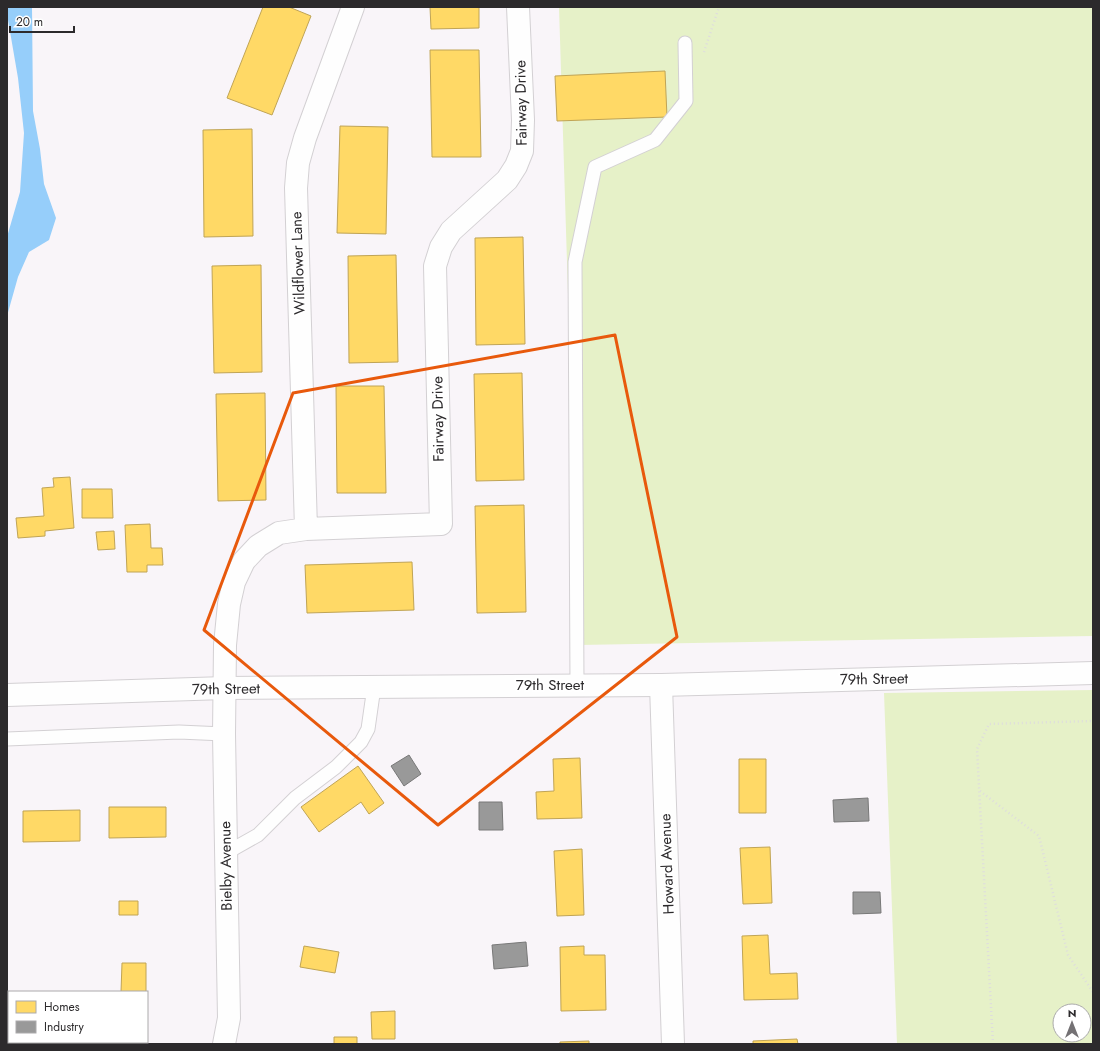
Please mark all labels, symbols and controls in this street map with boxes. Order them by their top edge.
scale bar [10,8,74,34]
text: 20 m [16,13,43,31]
street label: Fairway Drive [509,60,533,146]
street label: Wildflower Lane [285,211,311,315]
street label: Fairway Drive [426,376,450,462]
street label: 79th Street [840,667,909,691]
street label: 79th Street [516,674,585,696]
street label: 79th Street [192,677,261,701]
street label: Howard Avenue [654,813,680,915]
street label: Bielby Avenue [214,821,238,911]
legend [8,991,148,1043]
text: Homes [44,998,80,1016]
north arrow [1052,1003,1092,1043]
text: N [1068,1005,1076,1021]
text: Industry [44,1018,85,1036]

